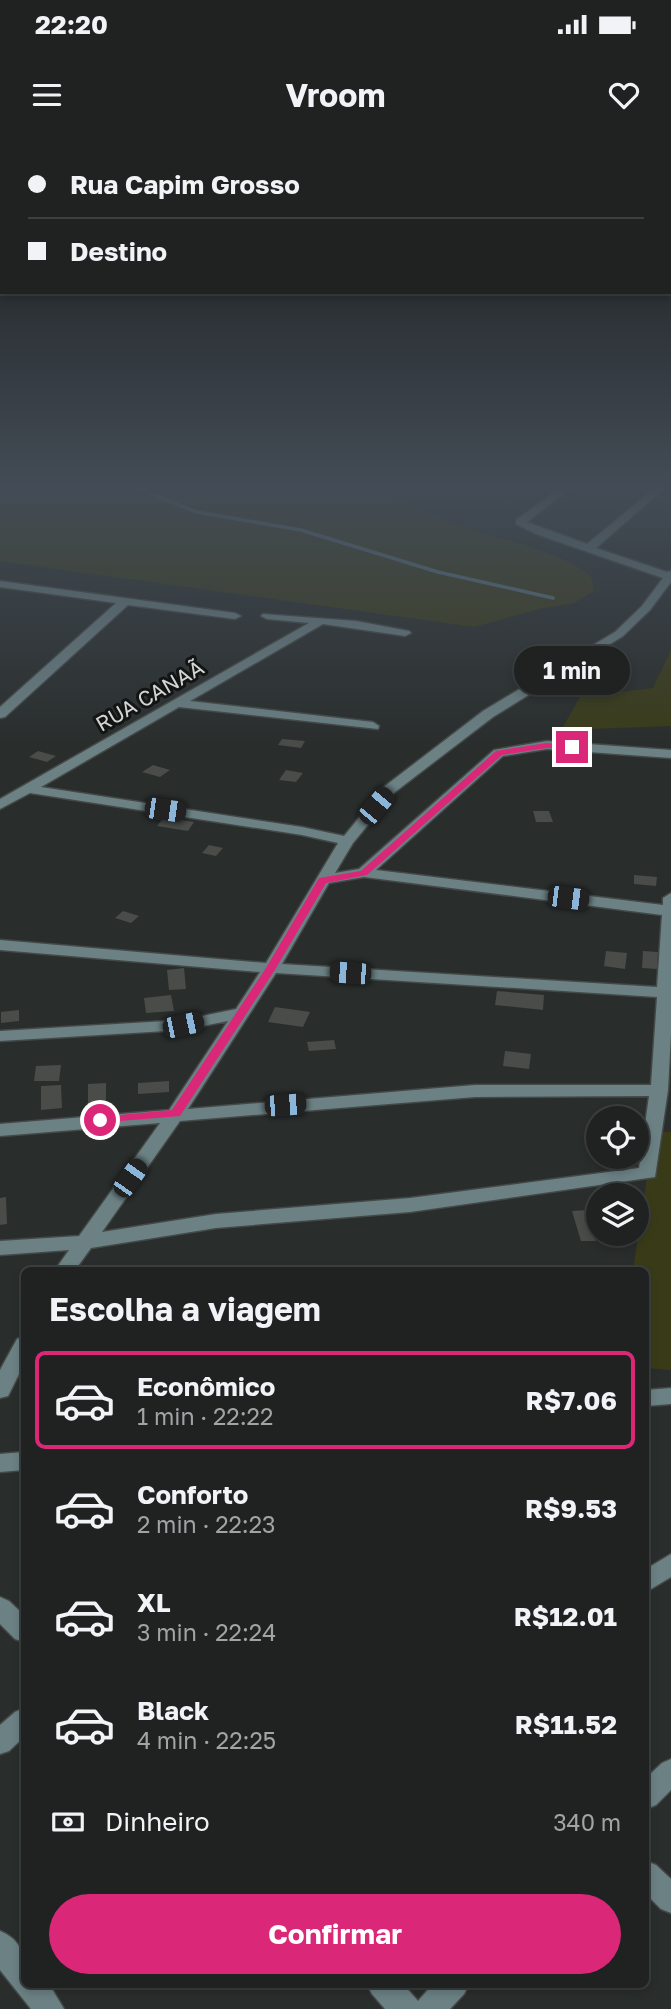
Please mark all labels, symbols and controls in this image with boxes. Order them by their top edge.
text: 22:20 [35,9,108,40]
icon: menu [28,76,66,114]
text: Vroom [286,76,386,114]
icon: heart [605,76,643,114]
text: Rua Capim Grosso [70,169,300,200]
text: Destino [70,236,167,267]
callout: 1 min [514,645,630,694]
street label: RUA CANAÃ [91,654,208,737]
text: 1 min [543,656,601,684]
route end [556,731,588,763]
car [355,783,398,829]
car [143,797,188,823]
car [546,885,591,911]
car [329,961,372,985]
car [161,1010,206,1040]
car [264,1093,307,1117]
route start [84,1104,116,1136]
map controls [586,1106,649,1246]
button: locate [586,1106,649,1169]
car [110,1155,151,1201]
button: layers [586,1183,649,1246]
text: Escolha a viagem [49,1290,321,1328]
icon: car [53,1369,116,1432]
text: Econômico [137,1371,275,1402]
text: R$7.06 [526,1385,617,1416]
text: 1 min · 22:22 [137,1402,273,1430]
icon: car [53,1477,116,1540]
text: Conforto [137,1479,248,1510]
text: R$9.53 [525,1493,617,1524]
text: 2 min · 22:23 [137,1510,276,1538]
icon: car [53,1585,116,1648]
text: XL [137,1587,171,1618]
text: R$12.01 [514,1601,617,1632]
text: 3 min · 22:24 [137,1618,276,1646]
icon: car [53,1693,116,1756]
text: Black [137,1695,209,1726]
text: R$11.52 [515,1709,617,1740]
text: 4 min · 22:25 [137,1726,276,1754]
icon: cash [49,1803,87,1841]
text: Dinheiro [105,1806,210,1837]
text: 340 m [553,1808,621,1836]
button: Confirmar [49,1894,621,1974]

